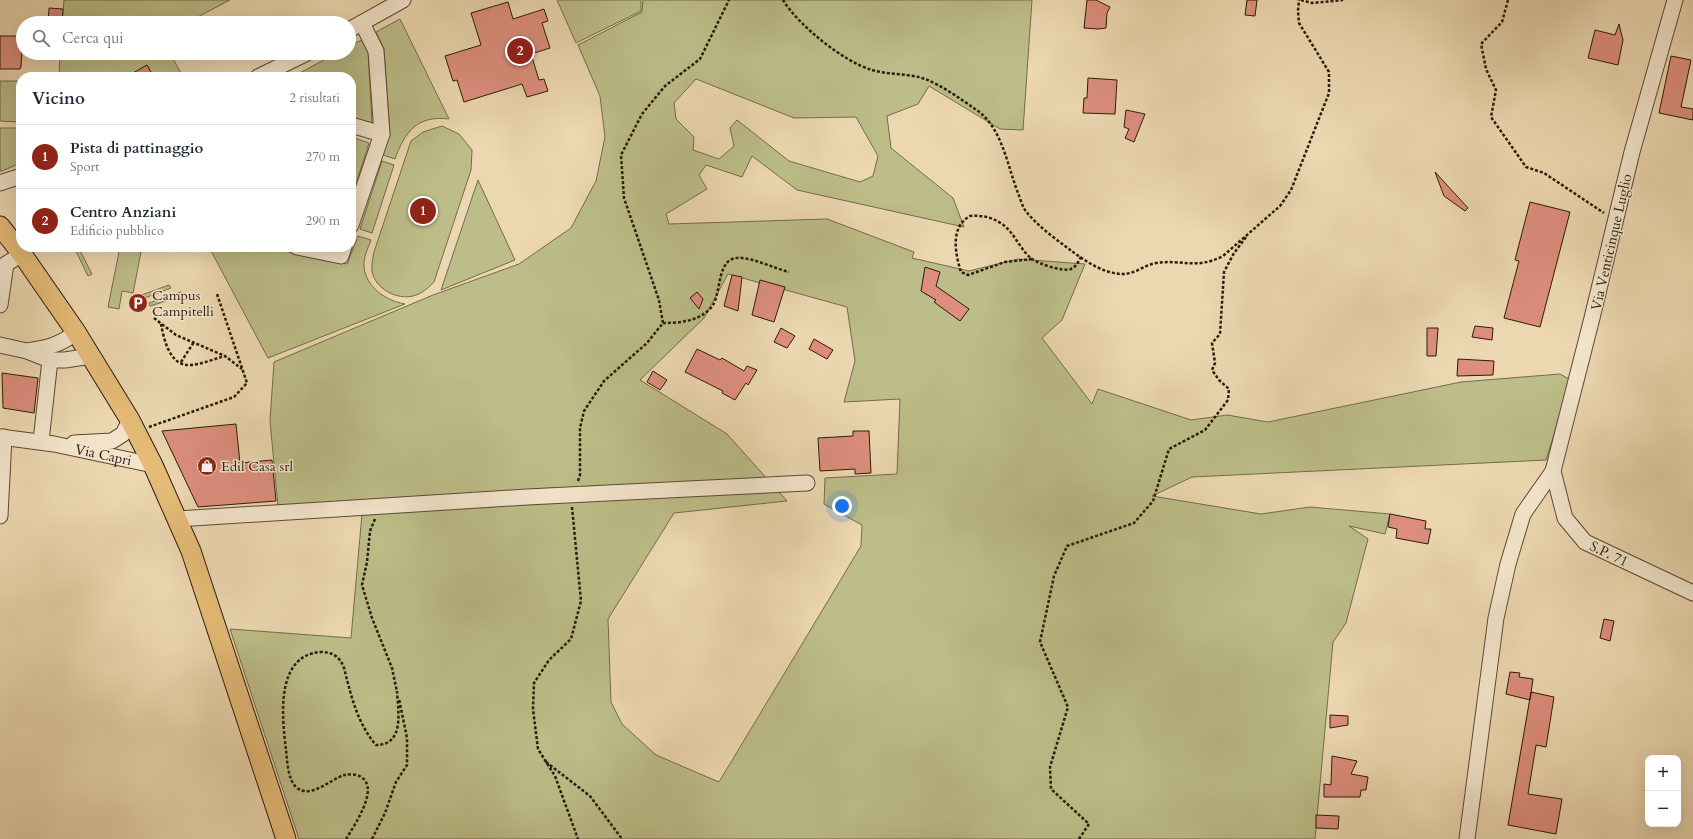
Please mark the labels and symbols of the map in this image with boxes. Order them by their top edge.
pin: 2 [507,36,533,66]
street label: Via Venticinque Luglio [1587,172,1637,312]
pin: 1 [410,196,436,226]
place label: Campus Campitelli [152,286,214,321]
parking icon: Campus Campitelli [127,292,149,314]
street label: Via Capri [73,440,133,470]
shop icon: Edil Casa srl [196,455,218,477]
place label: Edil Casa srl [221,457,293,476]
your location [832,496,852,516]
street label: S.P. 71 [1586,537,1631,571]

